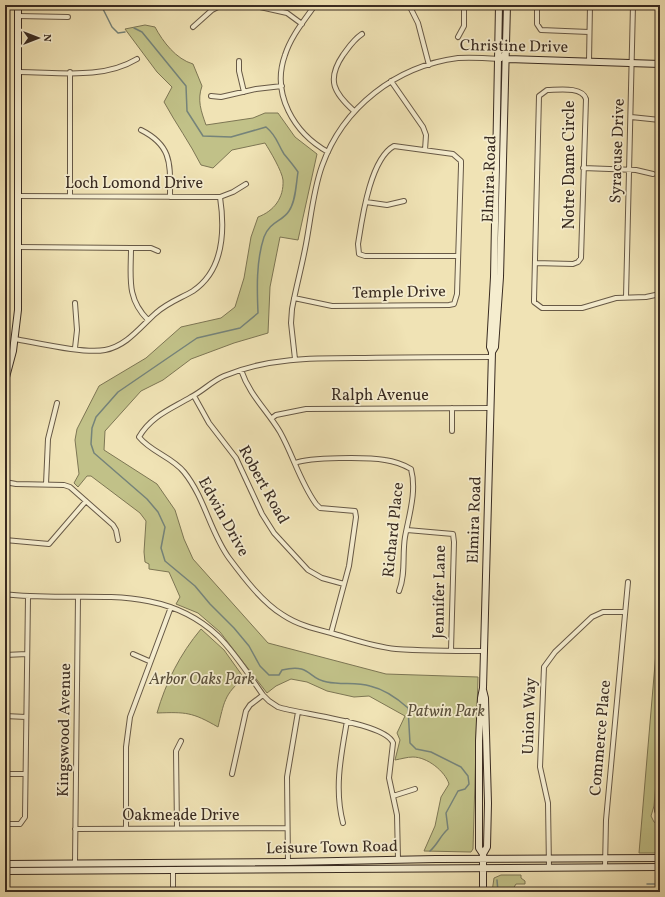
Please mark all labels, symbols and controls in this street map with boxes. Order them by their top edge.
north arrow [18,18,58,58]
text: N [39,34,54,42]
street label: Christine Drive [460,35,568,59]
street label: Syracuse Drive [605,98,631,204]
street label: Notre Dame Circle [559,100,581,230]
street label: Elmira Road [477,135,503,223]
street label: Loch Lomond Drive [65,173,203,195]
street label: Temple Drive [352,281,446,305]
street label: Ralph Avenue [331,385,429,407]
street label: Robert Road [232,442,294,528]
street label: Edwin Drive [192,473,254,561]
street label: Elmira Road [462,476,488,564]
street label: Richard Place [378,481,410,579]
street label: Jennifer Lane [428,545,452,639]
street label: Kingswood Avenue [53,663,77,797]
park label: Arbor Oaks Park [148,669,255,691]
street label: Union Way [518,677,542,755]
street label: Commerce Place [585,679,617,797]
park label: Patwin Park [407,701,486,723]
street label: Oakmeade Drive [123,805,239,827]
street label: Leisure Town Road [266,836,398,860]

